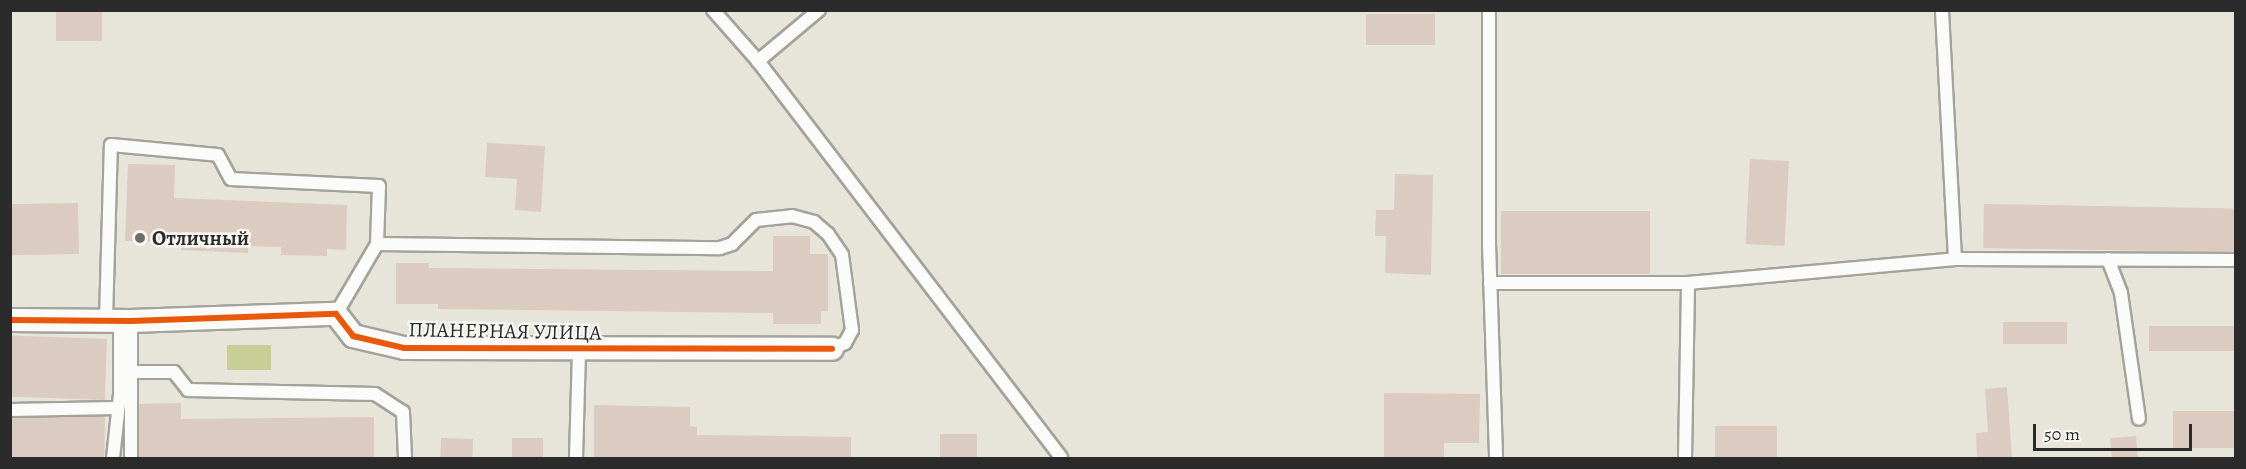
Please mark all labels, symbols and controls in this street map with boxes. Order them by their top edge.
place label: Отличный [152,225,249,251]
marker: Отличный [133,231,147,245]
street label: ПЛАНЕРНАЯ УЛИЦА [408,317,602,345]
scale bar [2036,412,2195,450]
text: 50 m [2044,422,2080,446]

